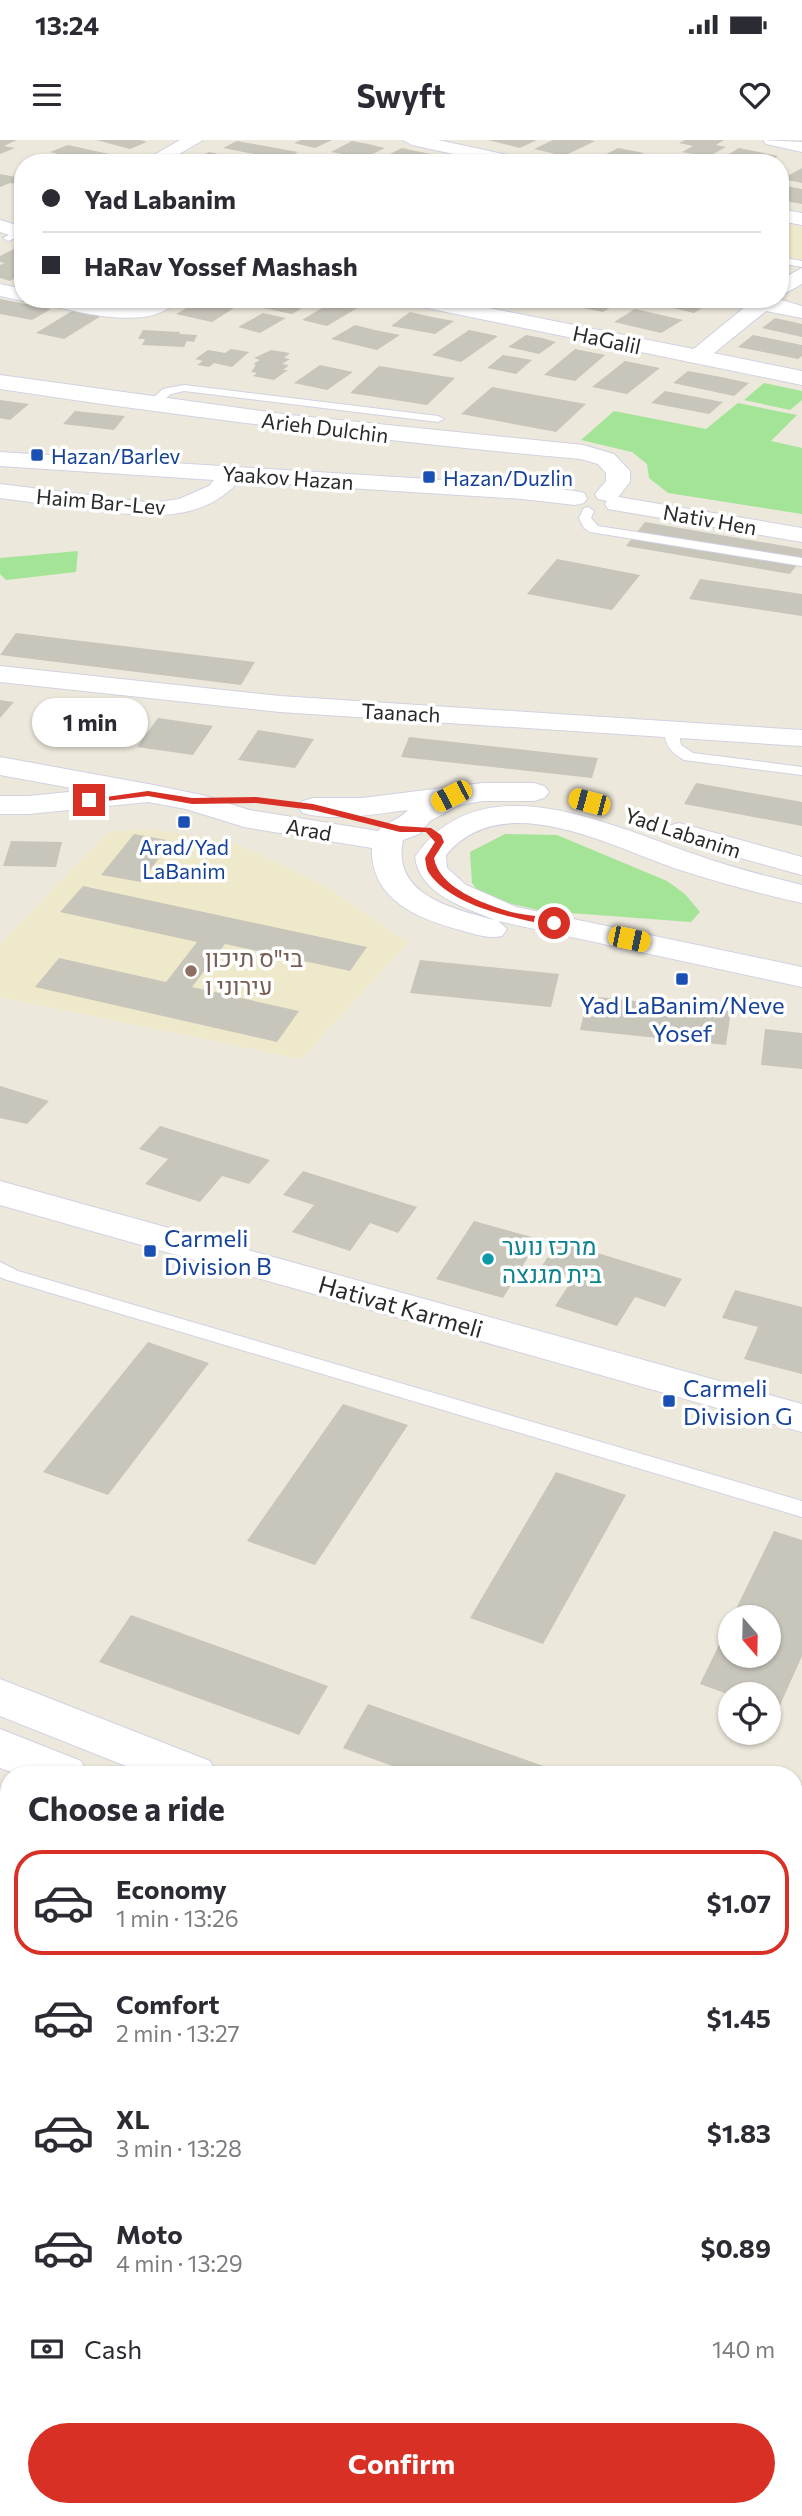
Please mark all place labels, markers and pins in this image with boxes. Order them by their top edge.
place label: Hazan/Barlev [51,443,181,468]
marker: Hazan/Barlev [29,447,45,463]
place label: Hazan/Duzlin [443,465,573,490]
marker: Hazan/Duzlin [421,469,437,485]
marker: Arad/Yad LaBanim [176,814,192,830]
place label: Arad/Yad LaBanim [139,834,229,883]
place label: בי"ס תיכון עירוני ו [205,943,303,1000]
marker: בי"ס תיכון עירוני ו [183,963,199,979]
marker: Yad LaBanim/Neve Yosef [674,971,690,987]
place label: Yad LaBanim/Neve Yosef [579,990,785,1047]
place label: Carmeli Division B [164,1223,272,1280]
place label: מרכז נוער בית מגנצה [502,1231,602,1288]
marker: Carmeli Division B [142,1243,158,1259]
marker: מרכז נוער בית מגנצה [480,1251,496,1267]
place label: Carmeli Division G [683,1373,793,1430]
marker: Carmeli Division G [661,1393,677,1409]

